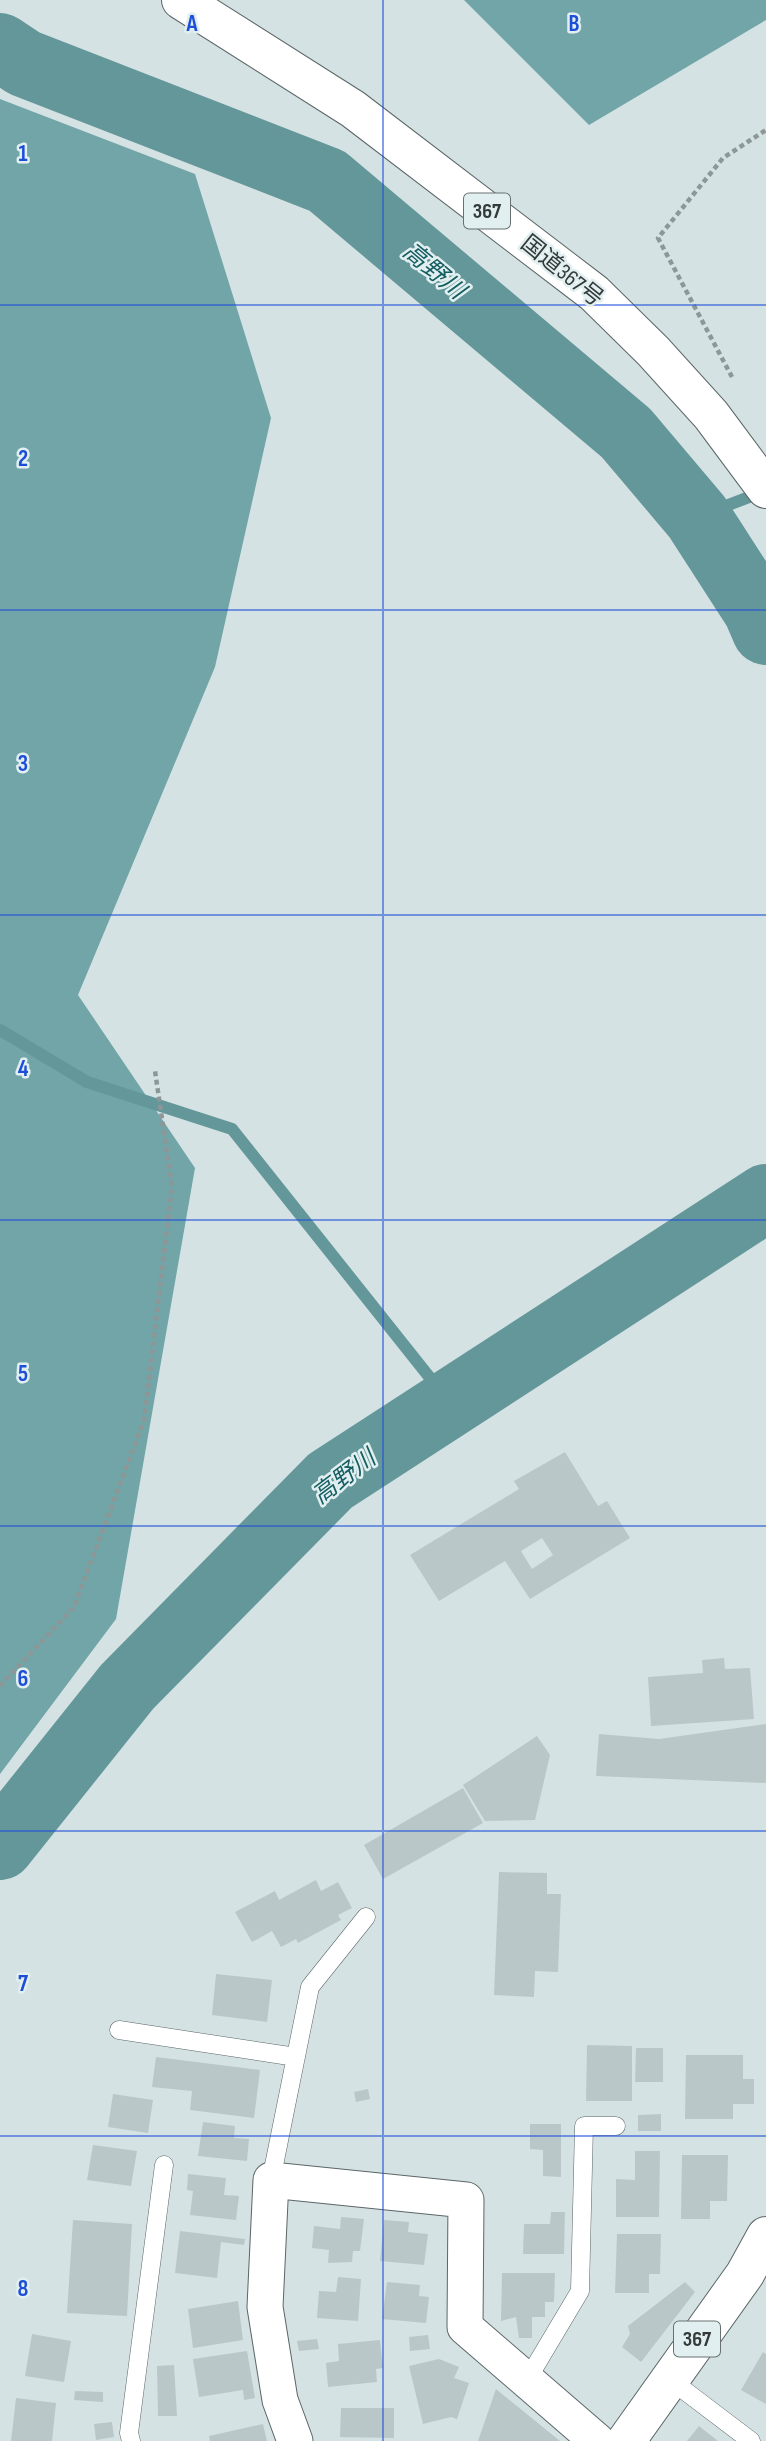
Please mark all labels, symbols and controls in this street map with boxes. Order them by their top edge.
text: A [186,10,199,38]
text: B [569,10,580,38]
text: 1 [18,140,28,168]
road number: 367 [464,194,510,228]
street label: 国道367号 [515,229,609,313]
water label: 高野川 [397,237,473,307]
text: 2 [18,445,28,473]
text: 3 [18,750,28,778]
text: 4 [18,1055,29,1083]
text: 5 [18,1360,28,1388]
water label: 高野川 [307,1442,384,1510]
text: 6 [18,1665,28,1693]
text: 7 [18,1970,28,1998]
text: 8 [18,2275,29,2303]
road number: 367 [674,2322,720,2356]

